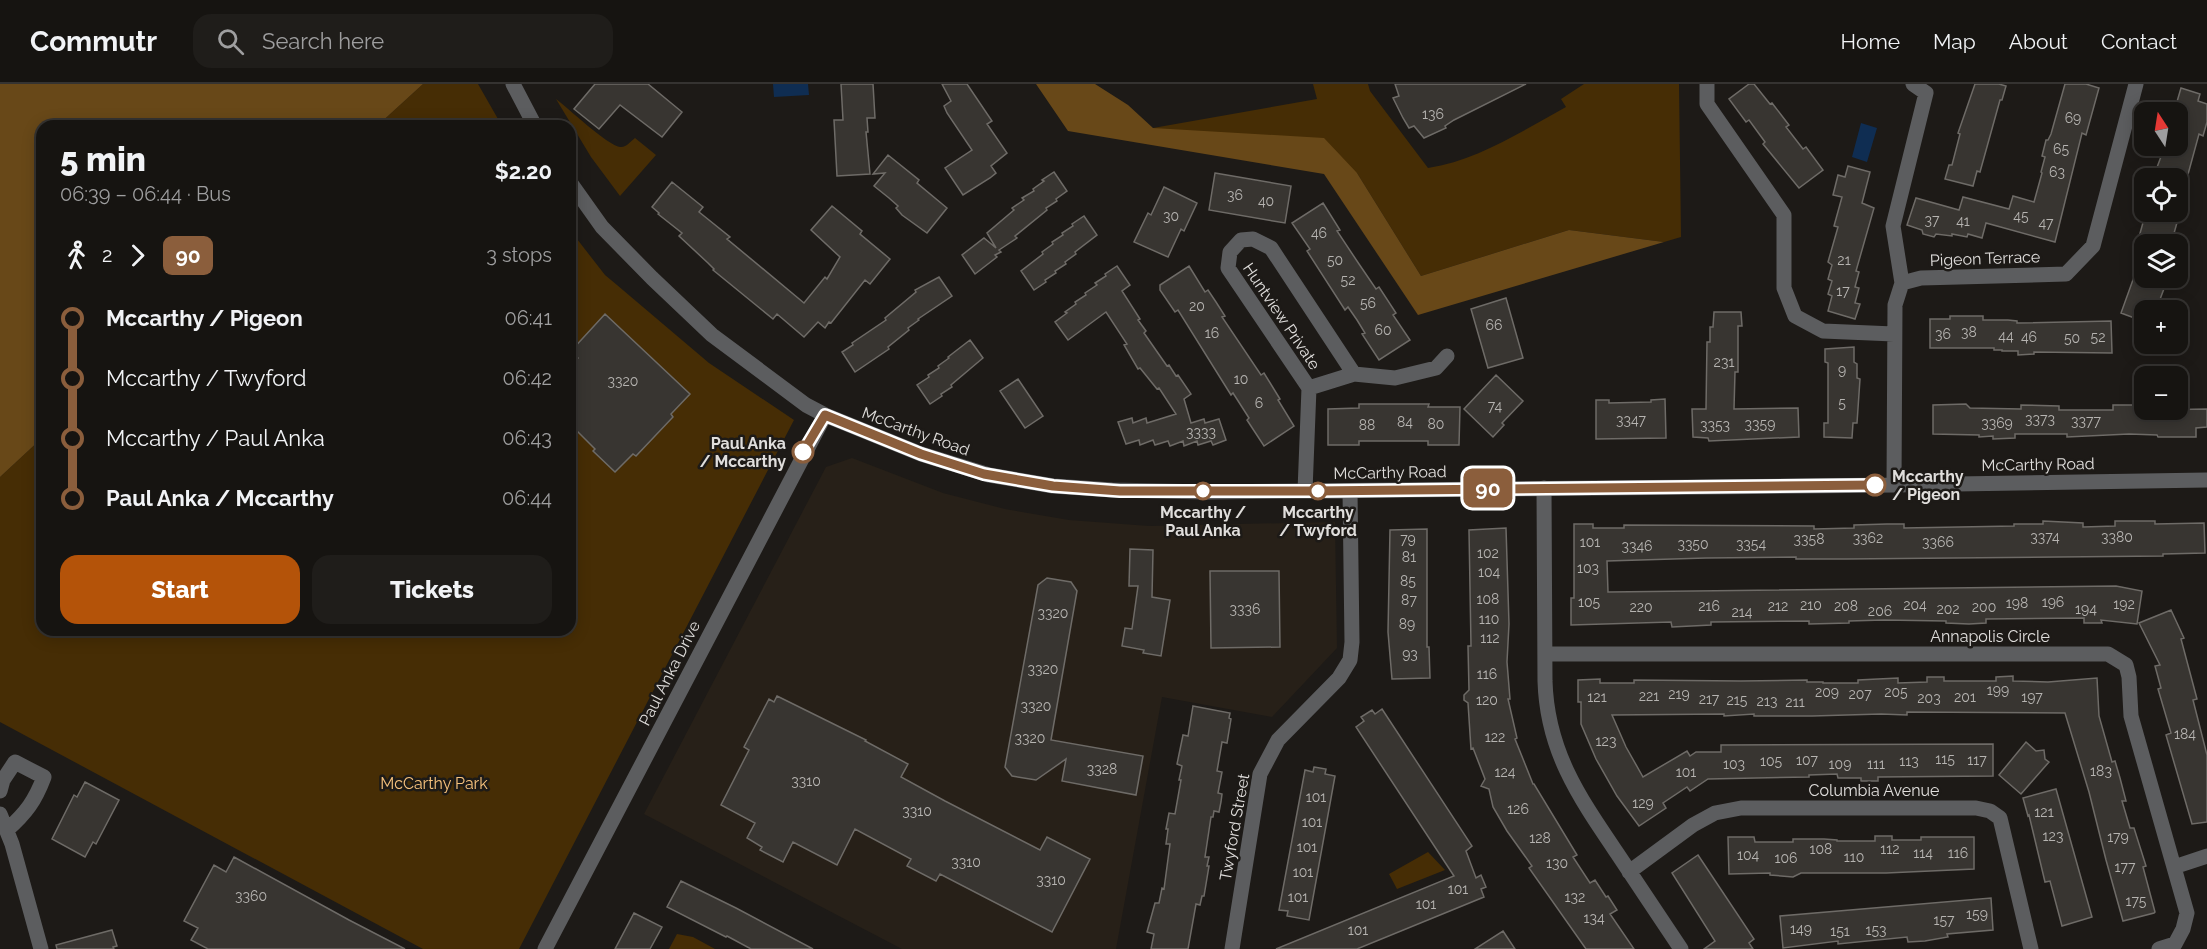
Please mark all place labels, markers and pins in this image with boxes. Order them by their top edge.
place label: Paul Anka / Mccarthy [700,434,786,471]
marker: Paul Anka / Mccarthy [792,441,814,463]
place label: Mccarthy / Pigeon [1892,467,1964,504]
marker: Mccarthy / Pigeon [1864,474,1886,496]
marker: Mccarthy / Paul Anka [1194,482,1212,500]
marker: Mccarthy / Twyford [1309,482,1327,500]
place label: Mccarthy / Paul Anka [1160,503,1246,540]
place label: Mccarthy / Twyford [1279,503,1357,540]

